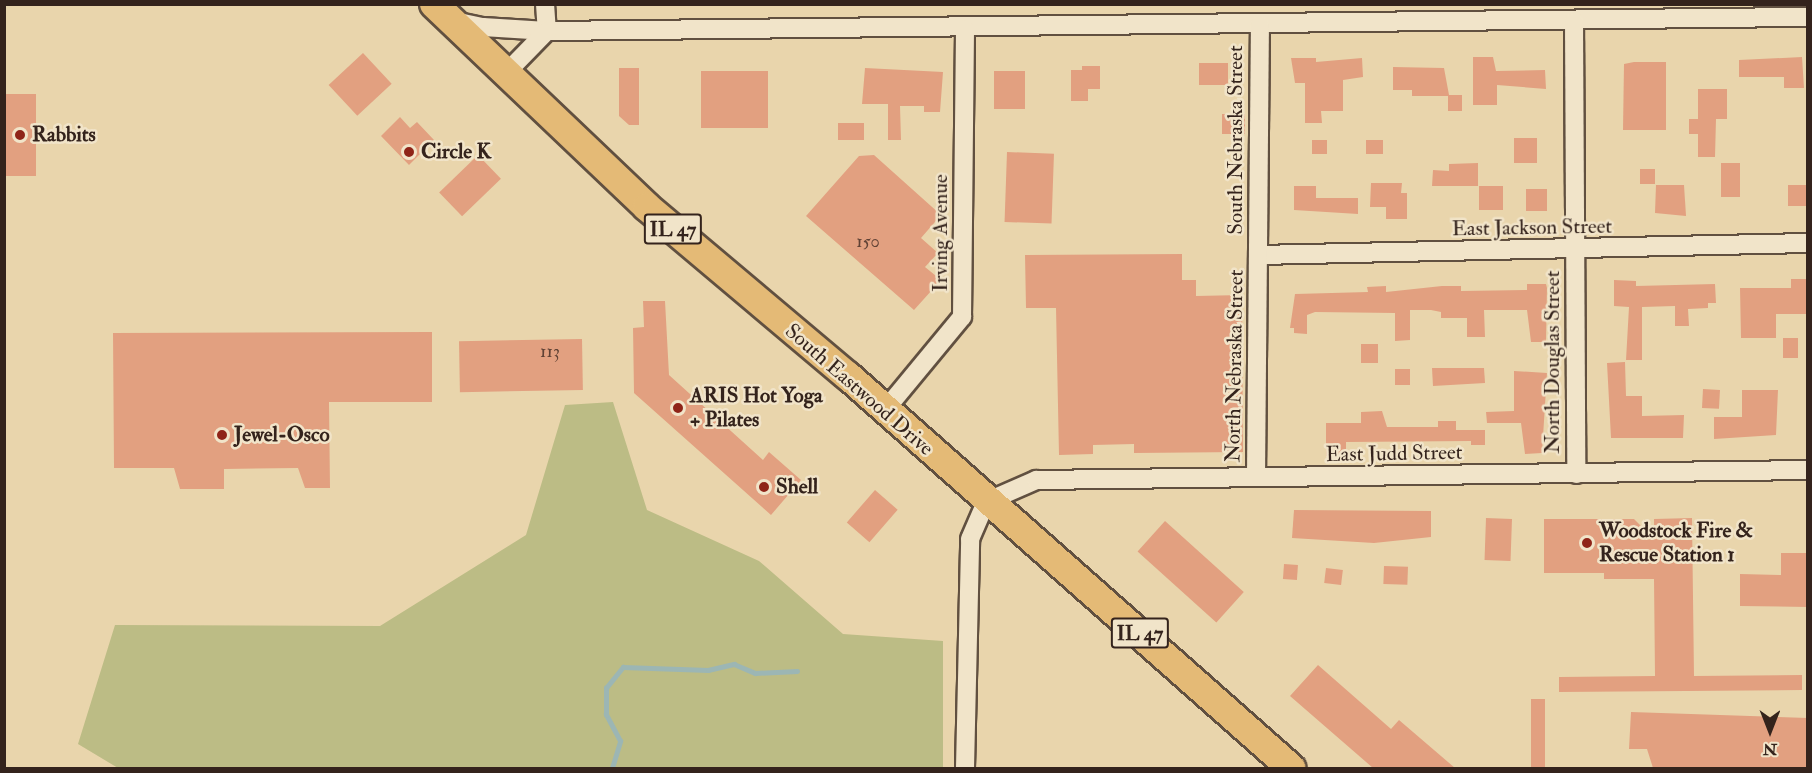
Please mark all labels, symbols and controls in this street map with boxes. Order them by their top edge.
street label: South Nebraska Street [1223,45,1249,235]
place label: Rabbits [32,122,96,148]
marker: Rabbits [13,128,27,142]
place label: Circle K [421,139,491,165]
marker: Circle K [402,145,416,159]
street label: Irving Avenue [928,174,954,292]
road number: IL 47 [643,212,703,246]
street label: East Jackson Street [1452,214,1612,242]
house number: 150 [856,231,880,253]
street label: North Nebraska Street [1221,269,1249,463]
street label: North Douglas Street [1540,270,1566,454]
street label: South Eastwood Drive [780,319,938,461]
house number: 113 [540,341,560,363]
place label: ARIS Hot Yoga + Pilates [690,383,823,433]
marker: ARIS Hot Yoga + Pilates [671,401,685,415]
place label: Jewel-Osco [234,422,330,448]
marker: Jewel-Osco [215,428,229,442]
street label: East Judd Street [1325,440,1463,468]
place label: Shell [776,474,818,500]
marker: Shell [757,480,771,494]
place label: Woodstock Fire & Rescue Station 1 [1599,518,1753,568]
marker: Woodstock Fire & Rescue Station 1 [1580,536,1594,550]
road number: IL 47 [1110,616,1170,650]
north arrow [1740,701,1800,761]
text: N [1763,739,1777,759]

